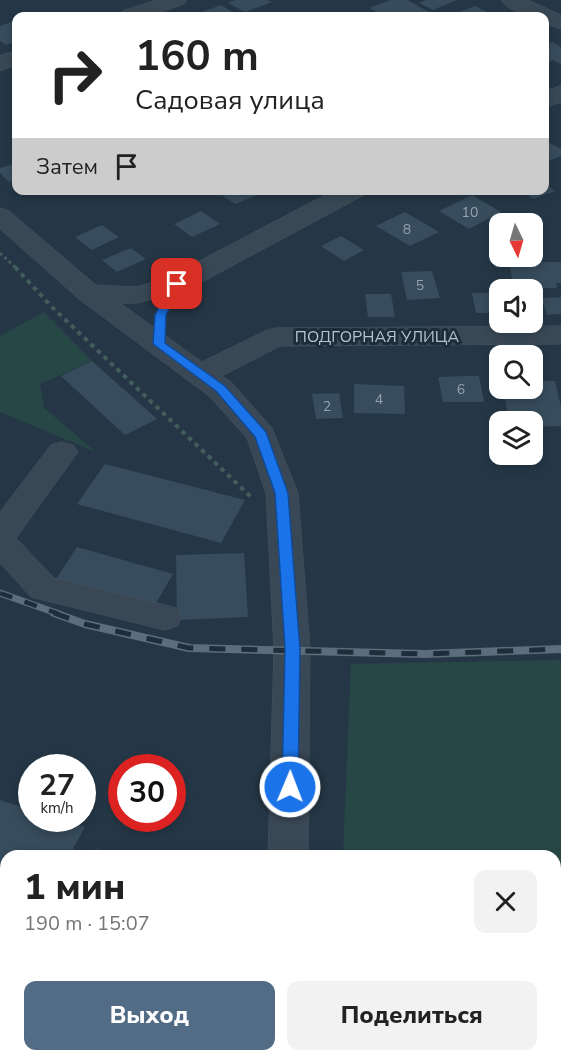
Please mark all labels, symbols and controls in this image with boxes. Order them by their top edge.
text: 160 m [135,28,259,85]
icon: right [36,36,114,114]
text: Садовая улица [135,82,325,119]
icon: arrive [110,150,143,183]
text: Затем [36,152,98,182]
house number: 10 [462,203,478,222]
north arrow [489,213,543,267]
map controls [489,213,543,465]
house number: 8 [403,220,411,239]
pin [151,258,202,309]
icon: arrive [160,267,193,300]
house number: 5 [416,276,424,295]
button: sound [489,279,543,333]
street label: ПОДГОРНАЯ УЛИЦА [295,326,460,348]
button: search [489,345,543,399]
house number: 6 [457,380,465,399]
house number: 4 [375,390,383,409]
house number: 2 [323,397,331,416]
button: layers [489,411,543,465]
speed limit sign: 30 [108,754,186,832]
position arrow [258,755,322,819]
text: 27 [39,765,75,806]
text: km/h [40,798,74,818]
text: 1 мин [24,863,125,912]
button: close [474,870,537,933]
text: 190 m · 15:07 [24,910,150,937]
button: Выход [24,981,275,1050]
button: Поделиться [287,981,537,1050]

